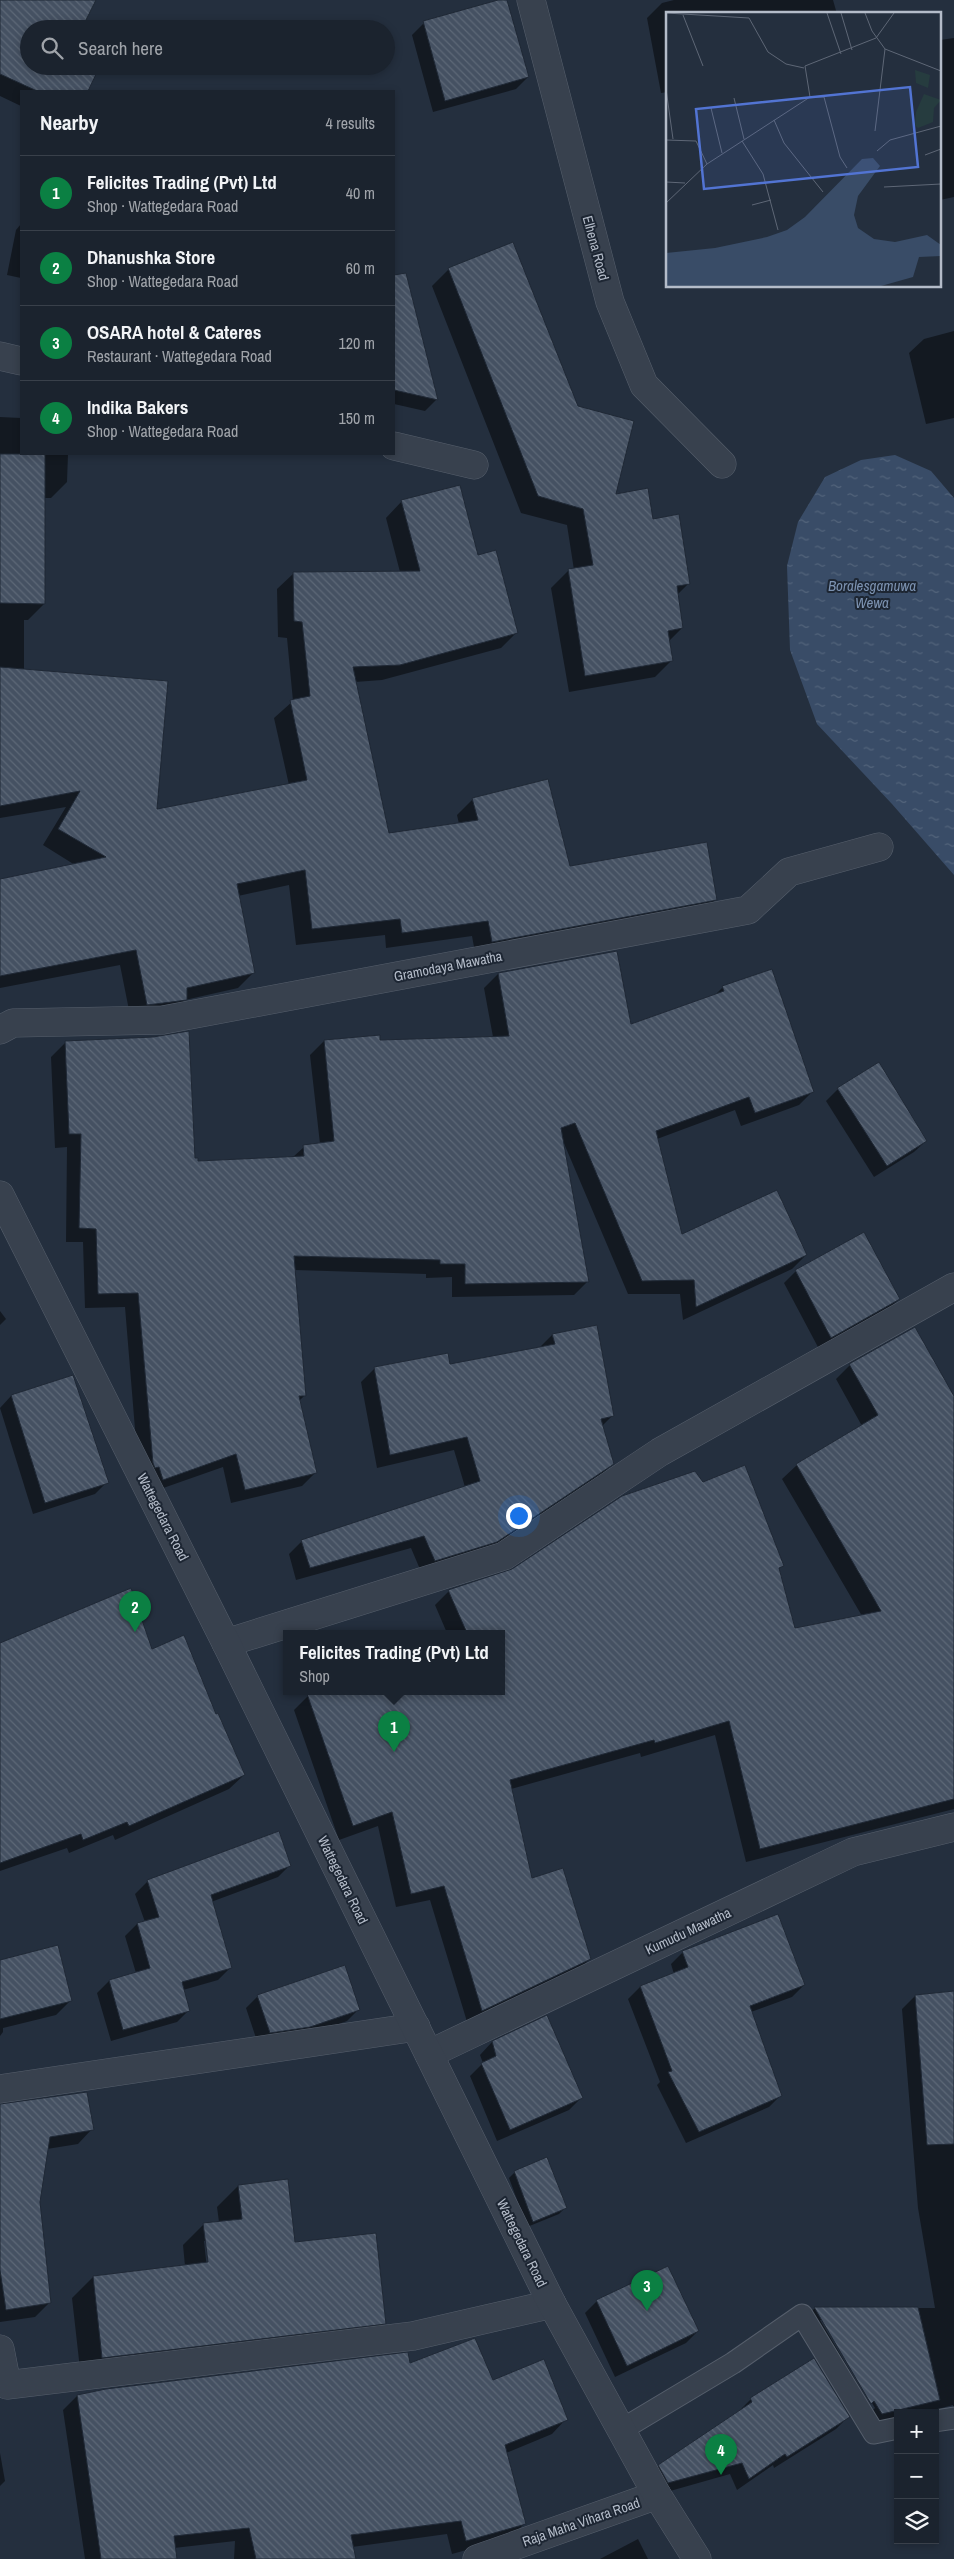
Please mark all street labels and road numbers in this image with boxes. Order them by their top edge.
street label: Elhena Road [579,214,613,282]
street label: Gramodaya Mawatha [392,947,504,985]
street label: Wattegedara Road [133,1470,193,1564]
street label: Wattegedara Road [314,1833,372,1927]
street label: Kumudu Mawatha [642,1903,734,1959]
street label: Wattegedara Road [493,2196,551,2290]
street label: Raja Maha Vihara Road [520,2493,642,2551]

